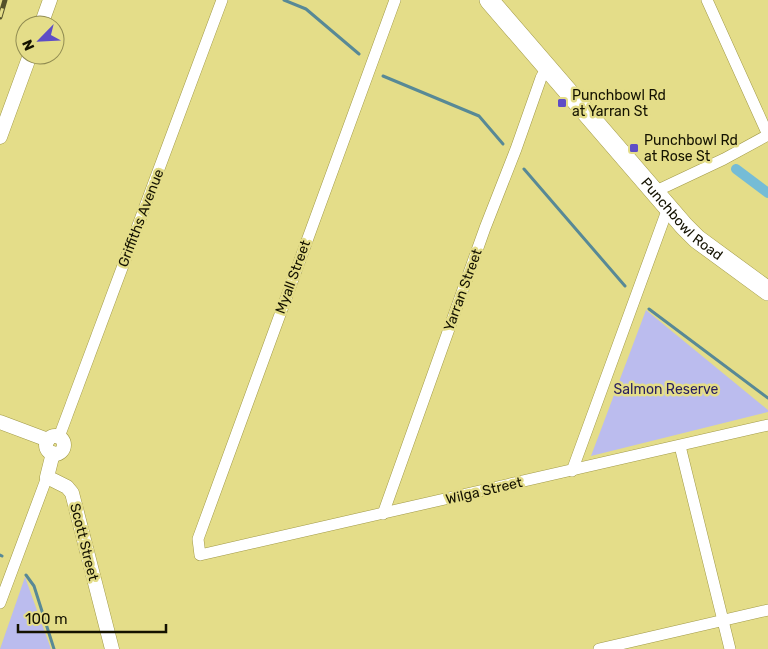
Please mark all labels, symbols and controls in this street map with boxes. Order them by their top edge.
north arrow [15,15,65,65]
text: N [19,37,38,53]
place label: Punchbowl Rd at Yarran St [572,87,666,120]
marker: Punchbowl Rd at Yarran St [556,97,568,109]
place label: Punchbowl Rd at Rose St [644,132,738,165]
marker: Punchbowl Rd at Rose St [628,142,640,154]
street label: Griffiths Avenue [115,167,168,269]
street label: Punchbowl Road [637,174,726,264]
street label: Myall Street [272,237,314,316]
street label: Yarran Street [440,246,486,333]
park label: Salmon Reserve [614,381,719,398]
street label: Wilga Street [444,474,524,508]
street label: Scott Street [66,501,102,583]
scale bar [18,602,165,634]
text: 100 m [25,610,67,628]

